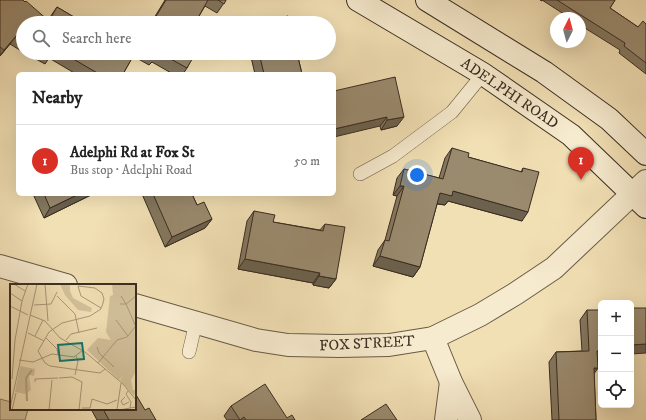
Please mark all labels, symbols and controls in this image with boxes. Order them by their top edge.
north arrow [550,12,586,48]
search box [16,16,336,60]
icon: search [30,27,52,49]
text: Search here [62,29,131,48]
street label: ADELPHI ROAD [457,54,562,133]
text: Nearby [32,87,82,109]
text: Adelphi Rd at Fox St [70,143,194,162]
pin: 1 [568,147,594,180]
text: 1 [43,153,47,169]
text: 50 m [294,153,320,169]
text: Bus stop · Adelphi Road [70,162,192,178]
your location [407,165,427,185]
inset map [10,284,136,410]
map controls [598,300,634,408]
button: + [598,300,634,336]
street label: FOX STREET [319,331,416,355]
button: − [598,336,634,372]
button: locate [598,372,634,408]

